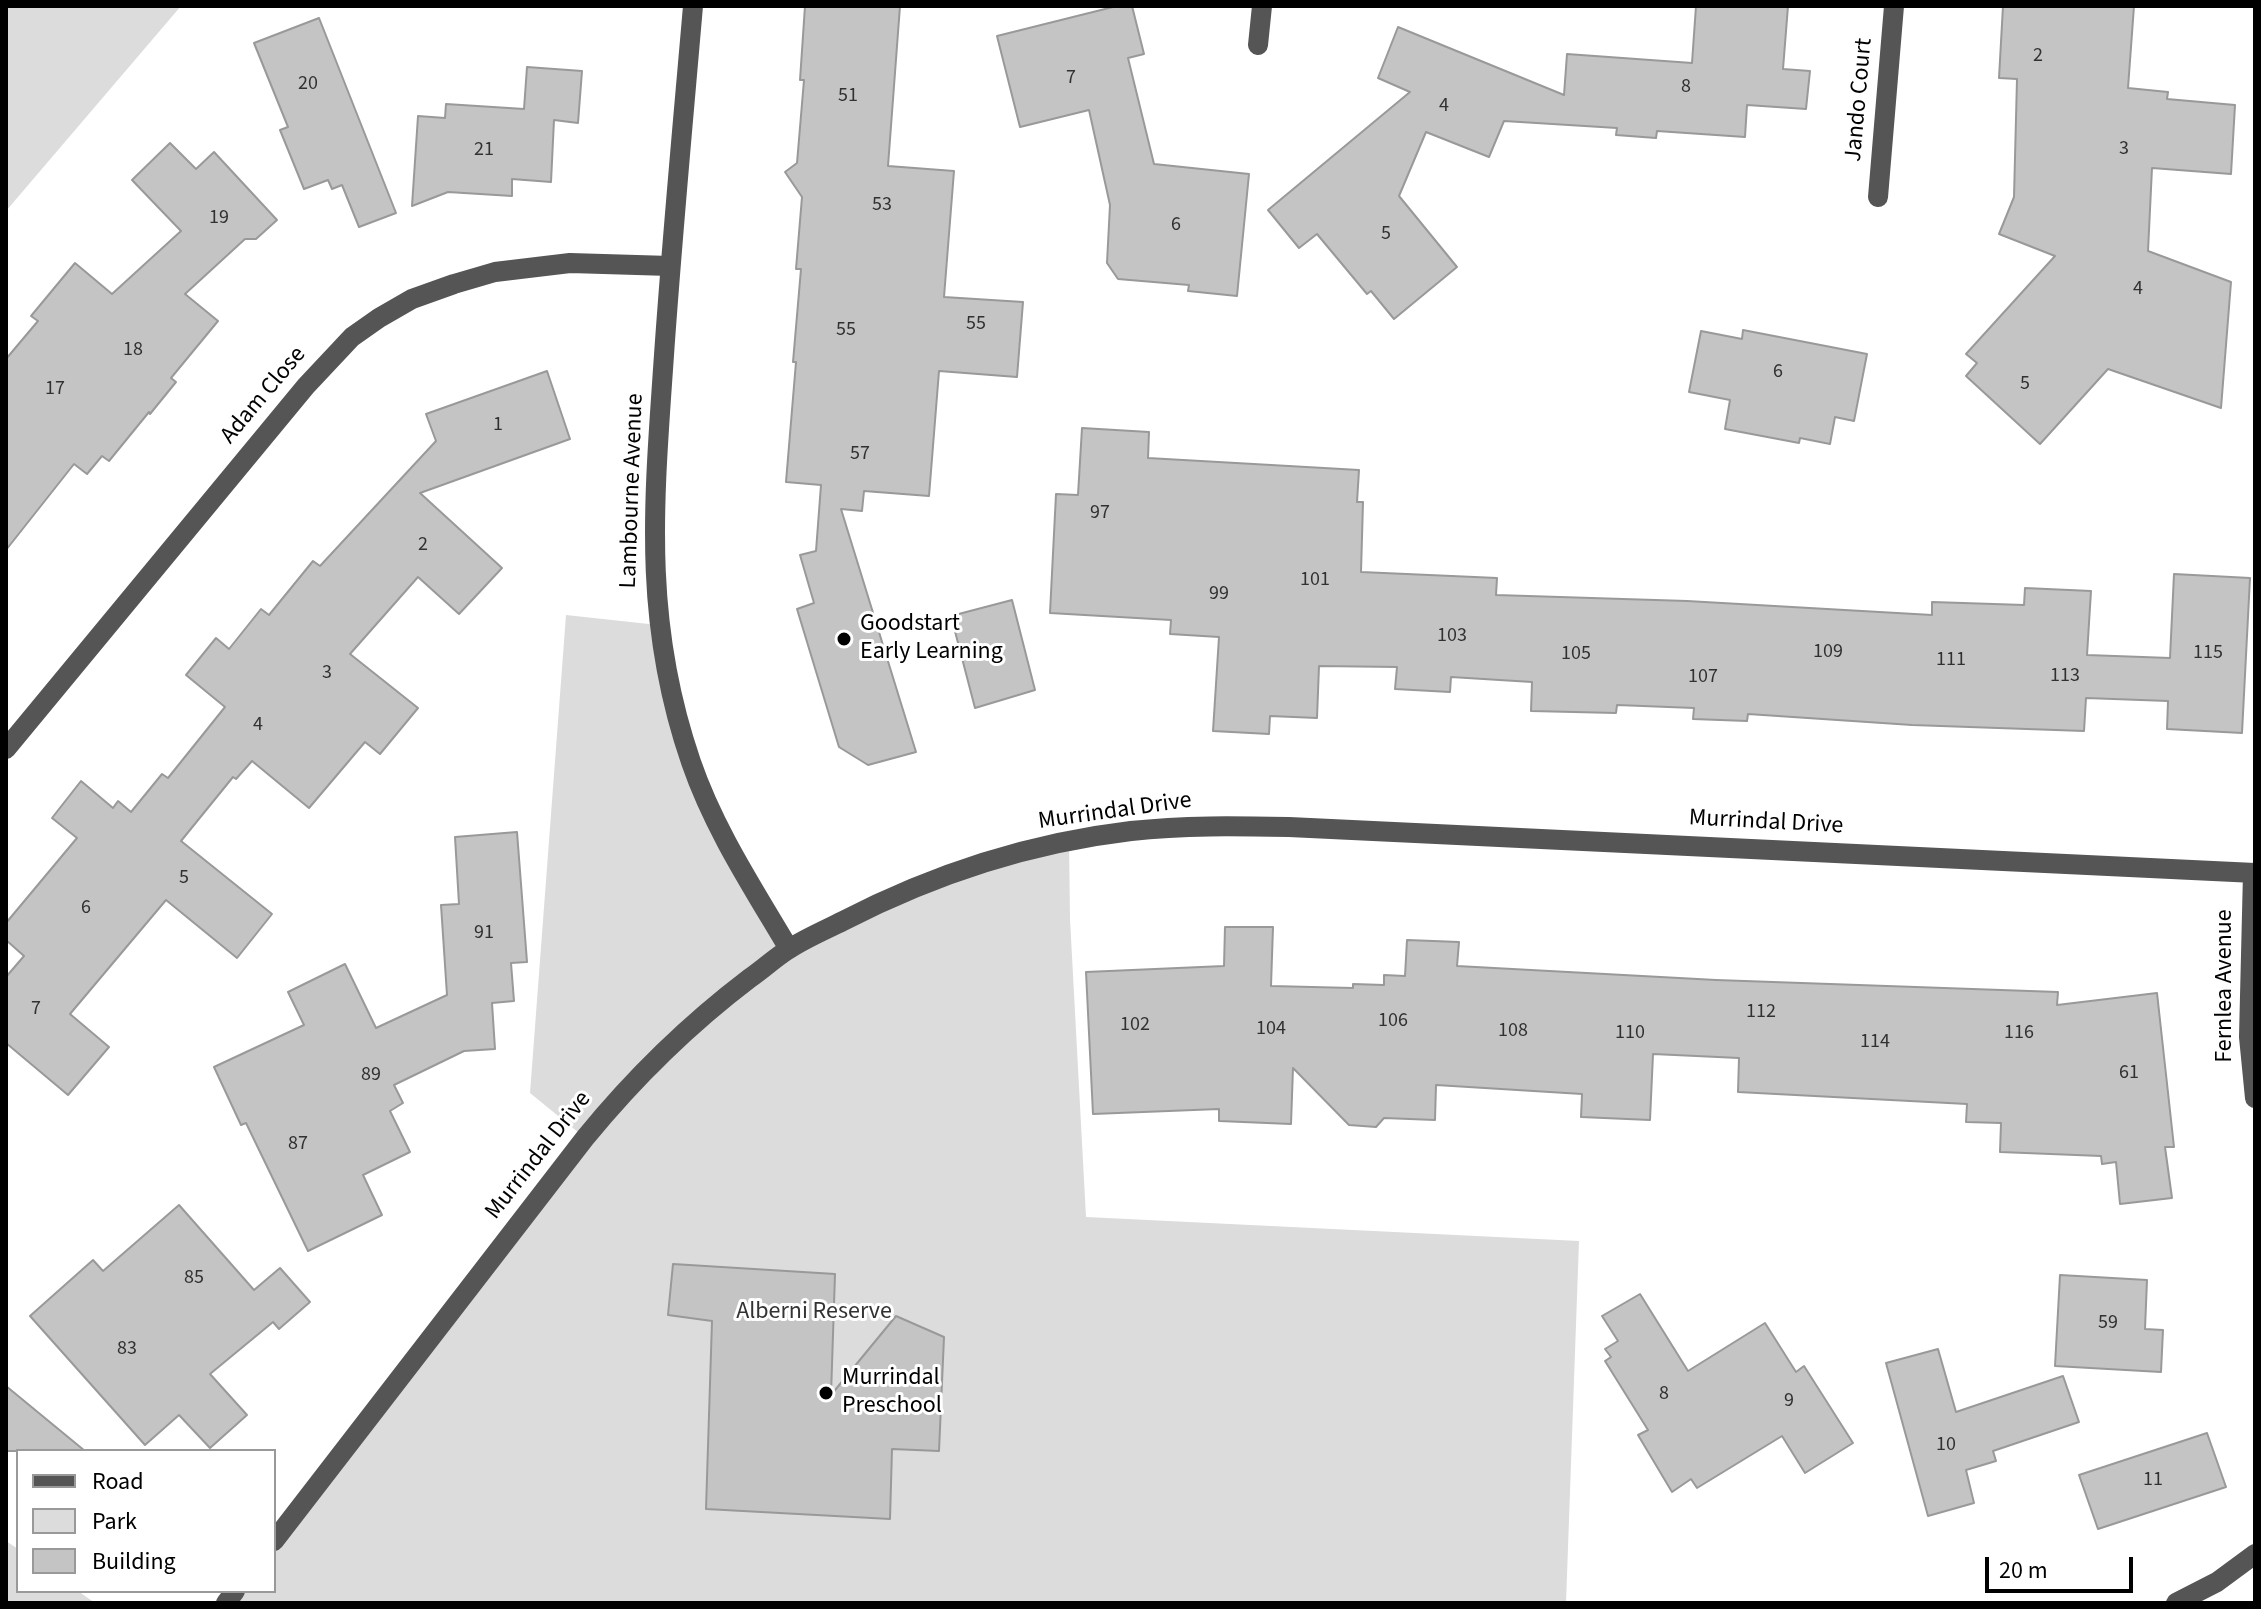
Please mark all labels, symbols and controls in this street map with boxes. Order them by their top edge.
street label: Jando Court [1840,37,1880,163]
house number: 2 [2033,45,2043,69]
house number: 7 [1066,67,1076,91]
house number: 20 [298,73,318,97]
house number: 8 [1681,76,1691,100]
house number: 51 [838,85,858,109]
house number: 4 [1439,95,1449,119]
house number: 3 [2119,138,2129,162]
house number: 21 [474,139,494,163]
house number: 53 [872,194,892,218]
house number: 19 [209,207,229,231]
house number: 6 [1171,214,1181,238]
house number: 5 [1381,223,1391,247]
house number: 4 [2133,278,2143,302]
house number: 55 [966,313,986,337]
house number: 55 [836,319,856,343]
house number: 18 [123,339,143,363]
street label: Adam Close [215,342,313,450]
house number: 6 [1773,361,1783,385]
house number: 5 [2020,373,2030,397]
house number: 17 [45,378,65,402]
street label: Lambourne Avenue [615,393,651,589]
house number: 1 [493,414,503,438]
house number: 57 [850,443,870,467]
house number: 97 [1090,502,1110,526]
house number: 2 [418,534,428,558]
house number: 101 [1300,569,1330,593]
house number: 99 [1209,583,1229,607]
place label: Goodstart Early Learning [860,611,1003,667]
house number: 103 [1437,625,1467,649]
marker: Goodstart Early Learning [835,630,853,648]
house number: 109 [1813,641,1843,665]
house number: 115 [2193,642,2223,666]
house number: 105 [1561,643,1591,667]
house number: 111 [1936,649,1966,673]
house number: 3 [322,662,332,686]
house number: 113 [2050,665,2080,689]
house number: 107 [1688,666,1718,690]
house number: 4 [253,714,263,738]
street label: Murrindal Drive [1036,787,1194,837]
street label: Murrindal Drive [1688,805,1844,841]
house number: 5 [179,867,189,891]
house number: 6 [81,897,91,921]
street label: Fernlea Avenue [2212,909,2240,1063]
house number: 91 [474,922,494,946]
house number: 7 [31,998,41,1022]
house number: 112 [1746,1001,1776,1025]
house number: 106 [1378,1010,1408,1034]
house number: 102 [1120,1014,1150,1038]
house number: 104 [1256,1018,1286,1042]
house number: 108 [1498,1020,1528,1044]
house number: 110 [1615,1022,1645,1046]
house number: 116 [2004,1022,2034,1046]
house number: 114 [1860,1031,1890,1055]
house number: 61 [2119,1062,2139,1086]
house number: 89 [361,1064,381,1088]
street label: Murrindal Drive [480,1086,598,1226]
house number: 87 [288,1133,308,1157]
house number: 85 [184,1267,204,1291]
park label: Alberni Reserve [736,1299,892,1327]
house number: 59 [2098,1312,2118,1336]
house number: 83 [117,1338,137,1362]
place label: Murrindal Preschool [842,1365,942,1421]
house number: 8 [1659,1383,1669,1407]
marker: Murrindal Preschool [817,1384,835,1402]
house number: 9 [1784,1390,1794,1414]
house number: 10 [1936,1434,1956,1458]
legend [16,1449,276,1593]
text: Road [92,1464,144,1499]
house number: 11 [2143,1469,2163,1493]
text: Park [92,1504,137,1539]
scale bar [1989,1541,2137,1591]
text: Building [92,1544,176,1579]
text: 20 m [1999,1553,2048,1588]

